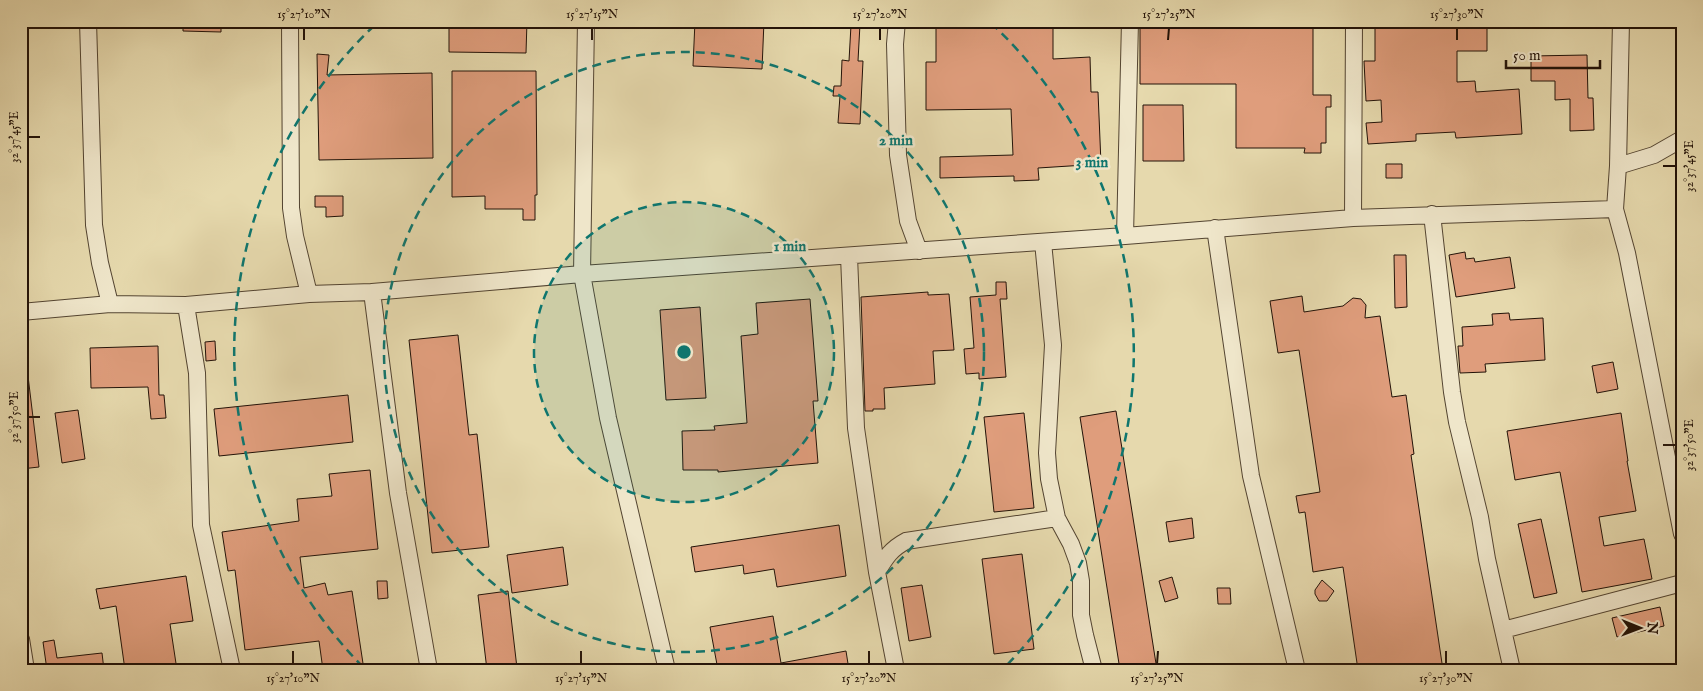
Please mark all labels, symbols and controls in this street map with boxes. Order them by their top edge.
text: 15°27'10"N [277,7,331,22]
text: 15°27'15"N [566,7,619,22]
text: 15°27'20"N [853,7,908,22]
text: 15°27'25"N [1142,7,1196,22]
text: 15°27'30"N [1430,7,1484,22]
scale bar [1506,38,1599,70]
text: 50 m [1513,46,1541,65]
text: 32°37'45"E [7,111,22,163]
text: 2 min [879,131,913,150]
text: 32°37'45"E [1682,140,1697,192]
text: 3 min [1076,153,1108,172]
text: 1 min [774,237,806,256]
centre of rings [675,343,693,361]
text: 32°37'50"E [7,391,22,443]
text: 32°37'50"E [1682,419,1697,471]
north arrow [1616,604,1666,654]
text: N [1643,621,1661,634]
text: 15°27'10"N [266,671,320,686]
text: 15°27'15"N [555,671,608,686]
text: 15°27'20"N [842,671,897,686]
text: 15°27'25"N [1130,671,1184,686]
text: 15°27'30"N [1419,671,1473,686]

